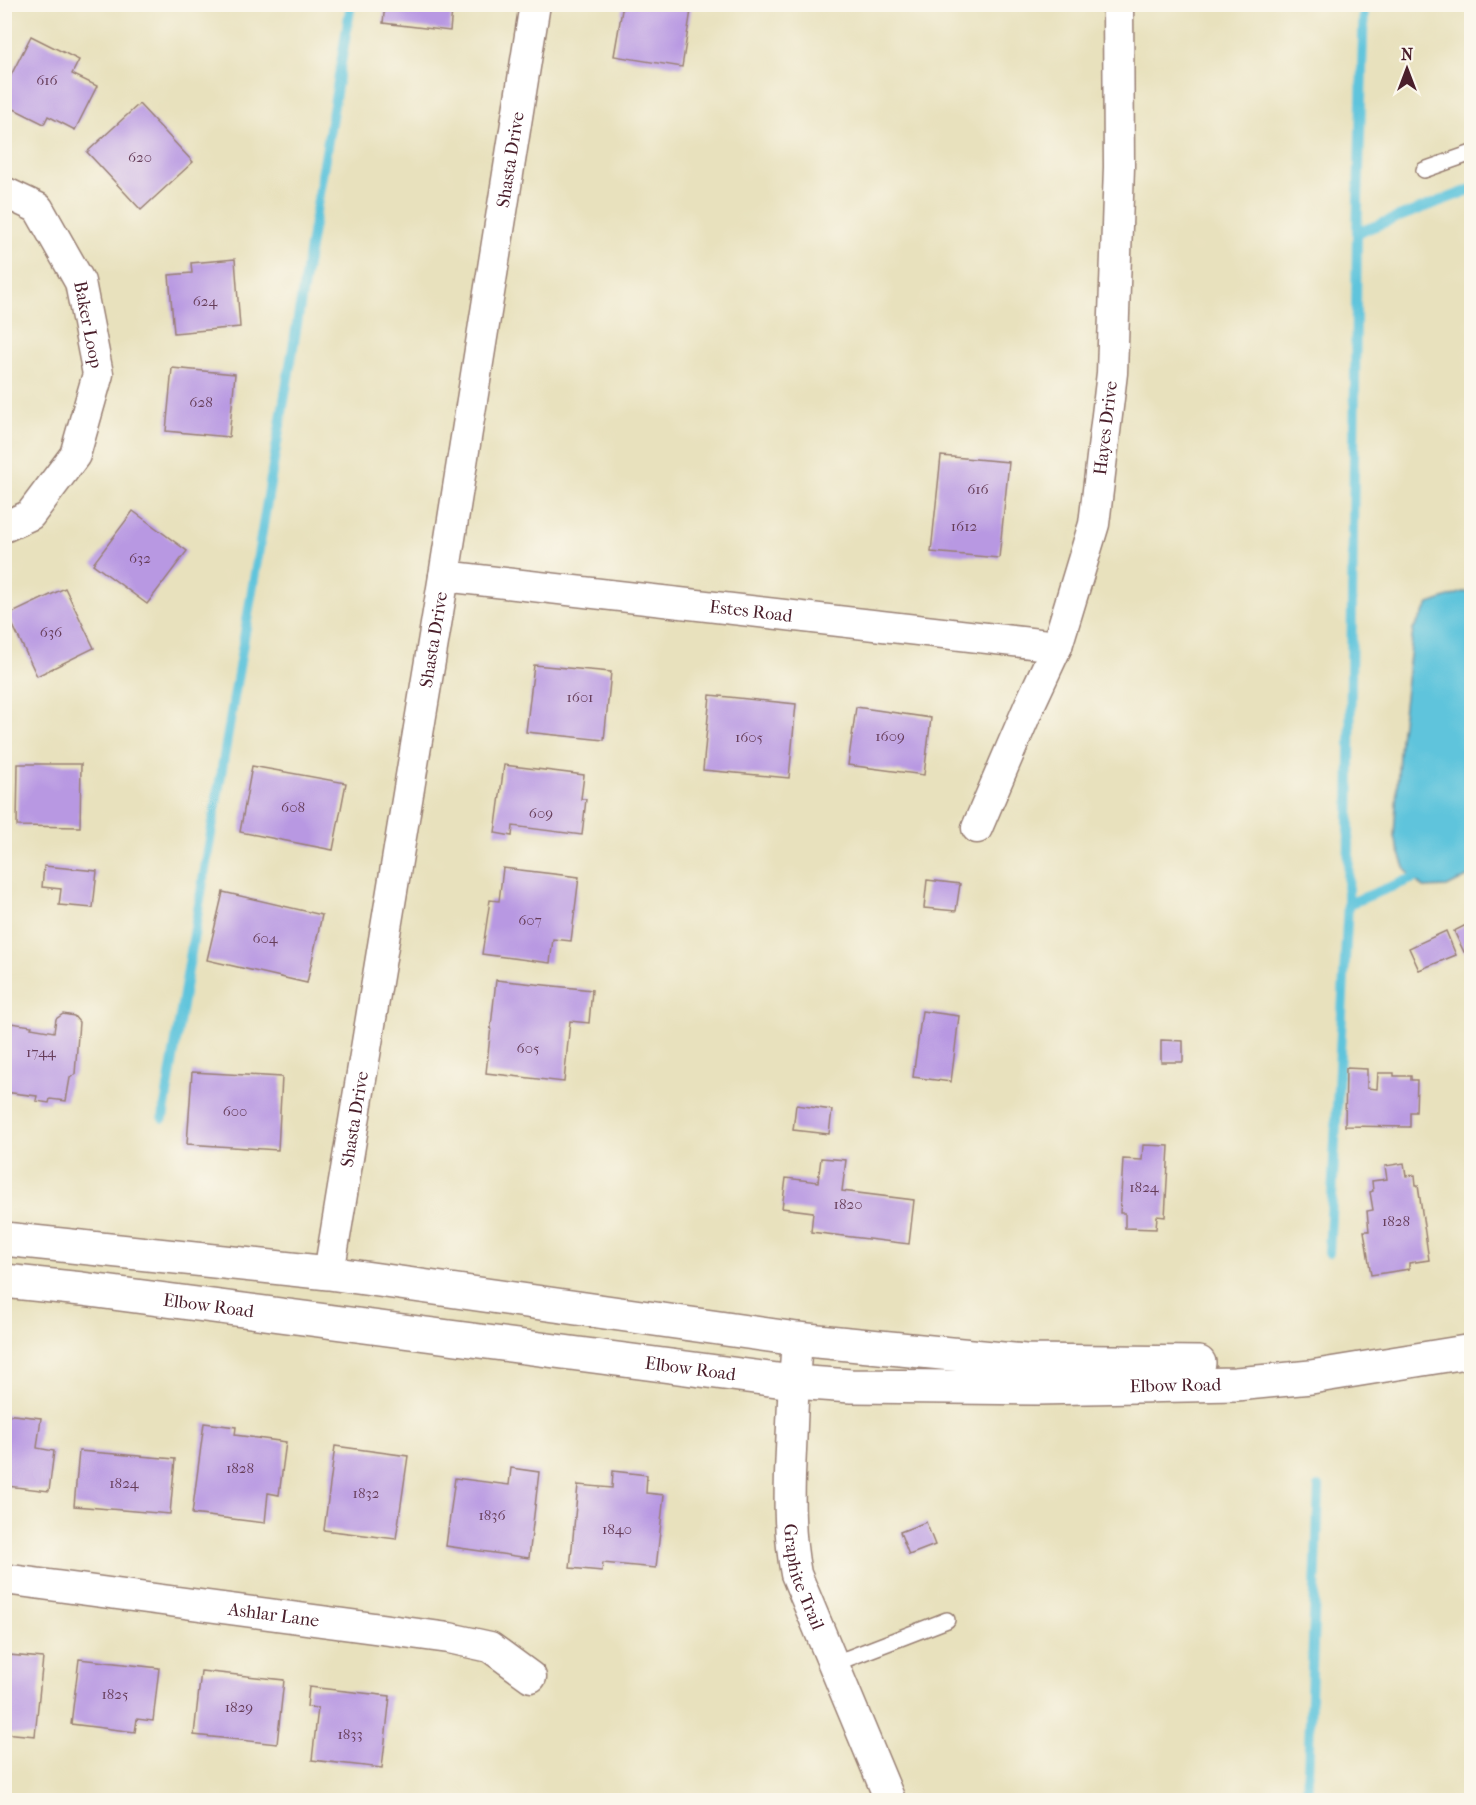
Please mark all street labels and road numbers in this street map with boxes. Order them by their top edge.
street label: Shasta Drive [492,110,528,209]
street label: Baker Loop [70,279,107,370]
street label: Hayes Drive [1089,380,1121,476]
street label: Shasta Drive [415,590,452,689]
street label: Estes Road [708,596,794,626]
street label: Shasta Drive [336,1069,373,1169]
street label: Elbow Road [162,1289,255,1322]
street label: Elbow Road [644,1352,737,1385]
street label: Elbow Road [1129,1374,1221,1397]
street label: Graphite Trail [780,1523,829,1633]
street label: Ashlar Lane [226,1598,321,1631]

